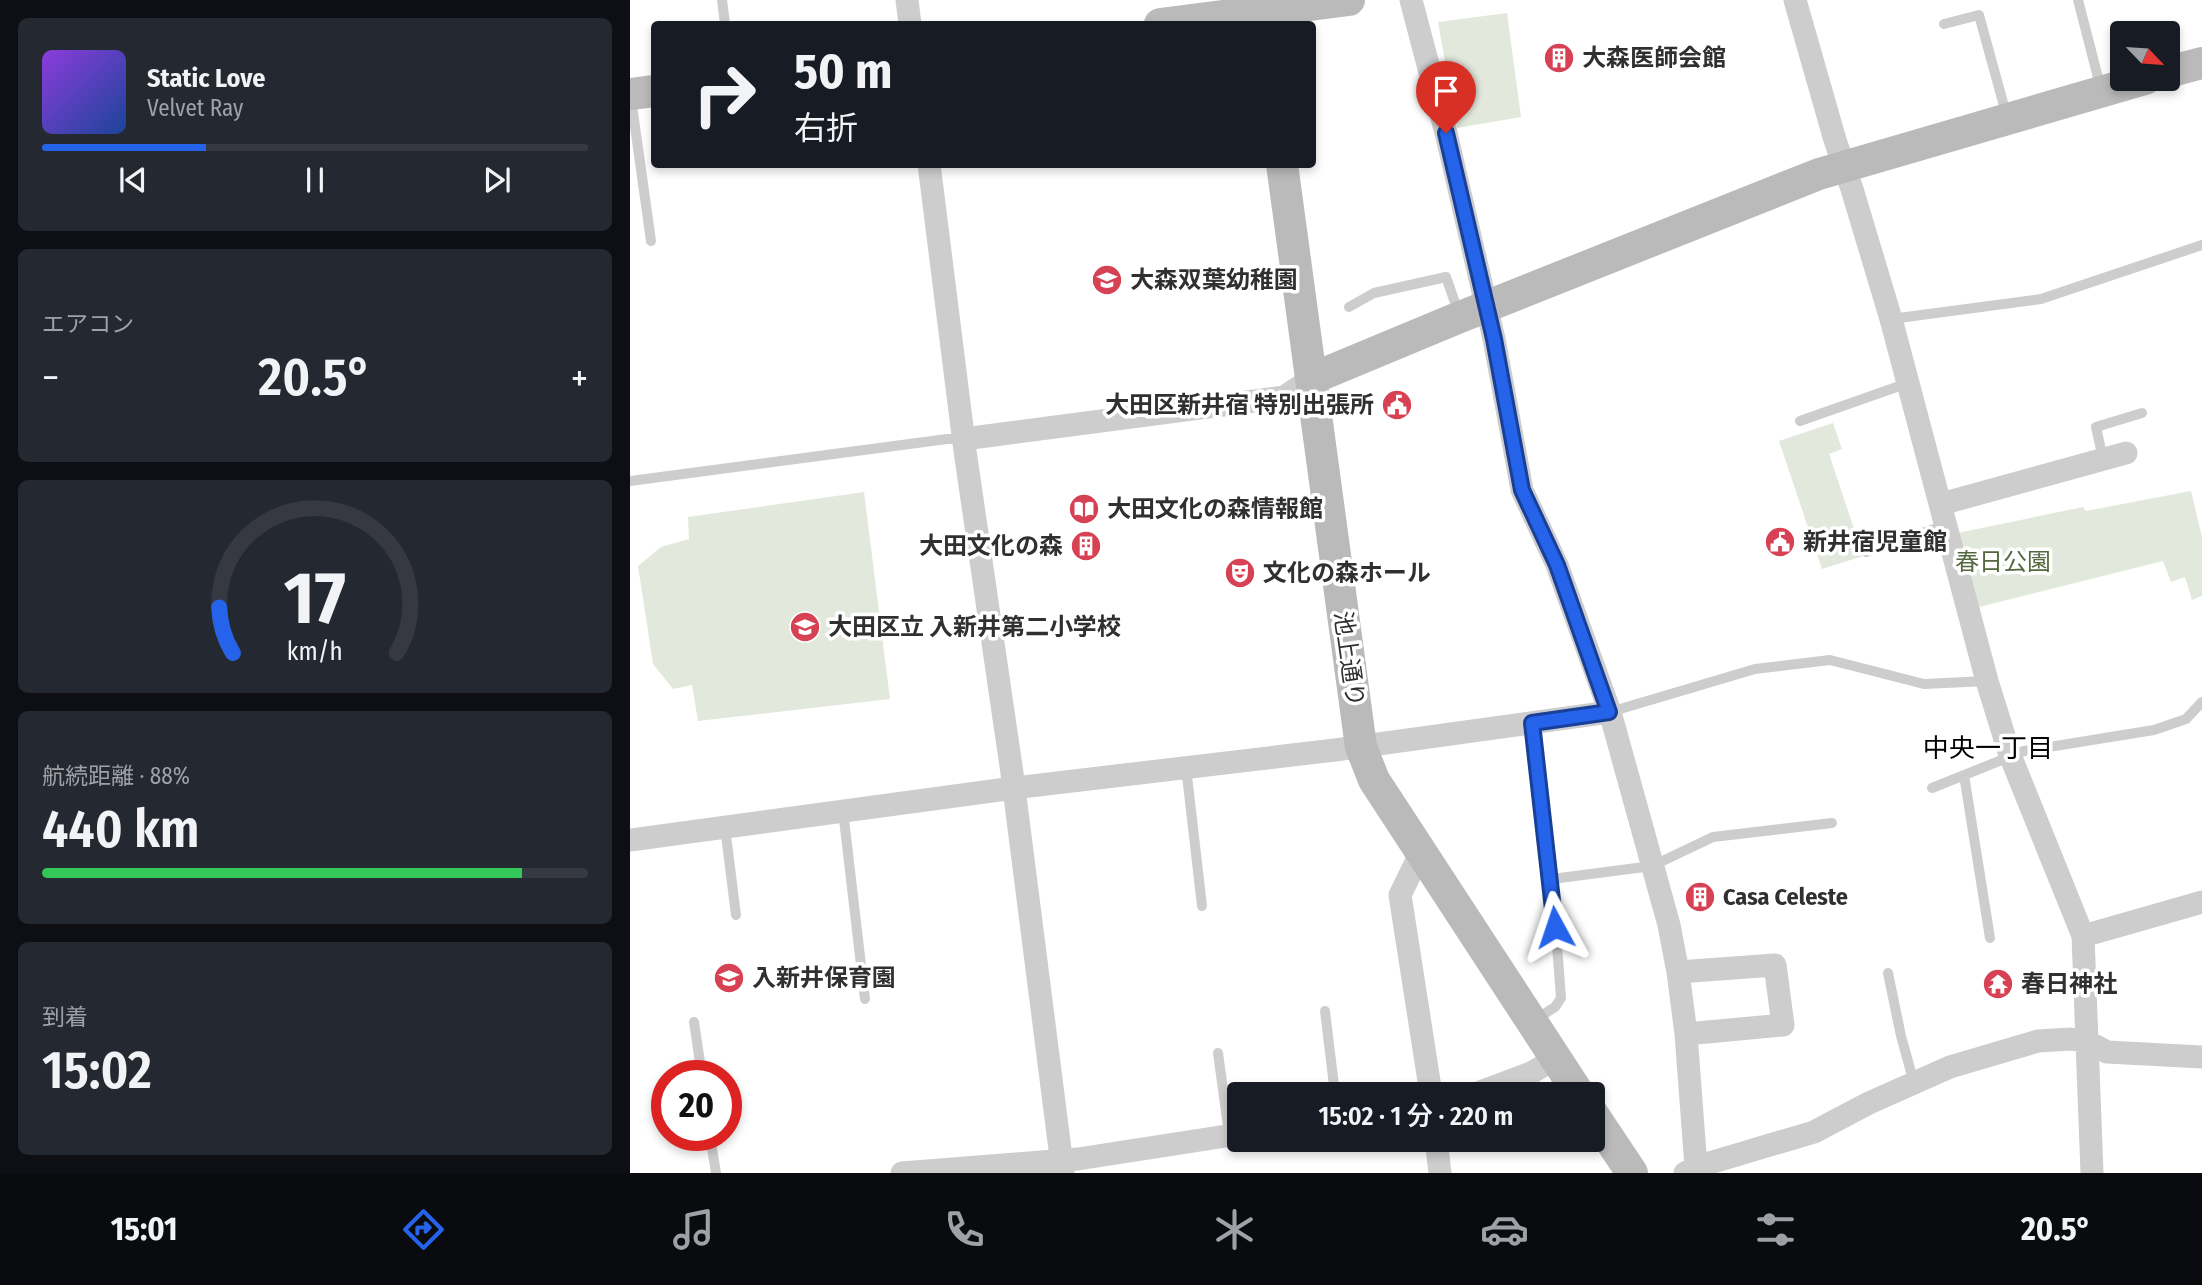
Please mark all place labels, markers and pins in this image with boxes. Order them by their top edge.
building icon: 大森医師会館 [1542,41,1576,75]
place label: 大森医師会館 [1582,44,1726,72]
pin [1416,61,1476,133]
school or university icon: 大森双葉幼稚園 [1090,263,1124,297]
place label: 大森双葉幼稚園 [1130,266,1298,294]
public building icon: 大田区新井宿 特別出張所 [1380,388,1414,422]
place label: 大田区新井宿 特別出張所 [1105,391,1374,419]
library icon: 大田文化の森情報館 [1067,492,1101,526]
place label: 大田文化の森情報館 [1107,495,1323,523]
public building icon: 新井宿児童館 [1763,525,1797,559]
place label: 新井宿児童館 [1803,528,1947,556]
building icon: 大田文化の森 [1069,529,1103,563]
place label: 大田文化の森 [919,532,1063,560]
theatre icon: 文化の森ホール [1223,556,1257,590]
place label: 文化の森ホール [1263,559,1431,587]
school or university icon: 大田区立 入新井第二小学校 [788,610,822,644]
place label: 大田区立 入新井第二小学校 [828,613,1121,641]
building icon: Casa Celeste [1683,880,1717,914]
place label: Casa Celeste [1723,883,1848,911]
school or university icon: 入新井保育園 [712,961,746,995]
place label: 入新井保育園 [752,964,896,992]
temple icon: 春日神社 [1981,967,2015,1001]
place label: 春日神社 [2021,970,2117,998]

